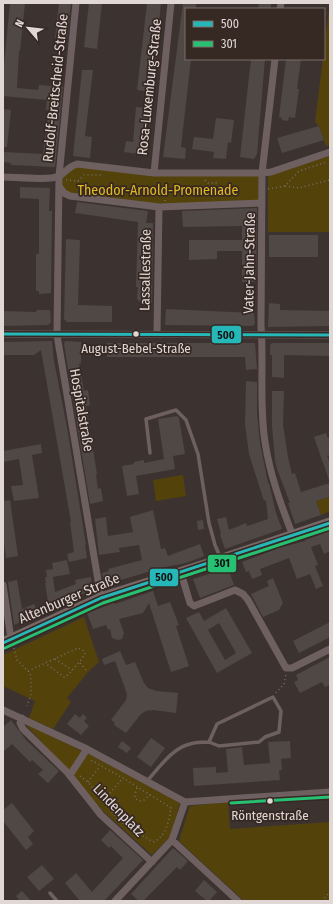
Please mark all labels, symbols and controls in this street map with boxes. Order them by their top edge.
north arrow [8,8,48,48]
legend [185,8,325,60]
street label: Rudolf-Breitscheid-Straße [39,13,72,163]
text: 500 [221,17,239,31]
text: N [12,18,27,30]
street label: Rosa-Luxemburg-Straße [134,18,165,156]
text: 301 [221,37,237,51]
park label: Theodor-Arnold-Promenade [78,182,239,199]
street label: Vater-Jahn-Straße [240,212,259,314]
street label: Lassallestraße [136,229,155,311]
line badge: 500 [211,325,242,344]
marker: August-Bebel-Straße [131,329,141,339]
text: 500 [217,329,235,342]
place label: August-Bebel-Straße [81,341,191,356]
street label: Hospitalstraße [66,367,97,453]
line badge: 301 [207,554,237,573]
text: 301 [213,557,230,570]
line badge: 500 [149,568,179,587]
street label: Altenburger Straße [16,570,122,627]
text: 500 [155,571,173,584]
street label: Lindenplatz [89,780,148,841]
marker: Röntgenstraße [265,796,275,806]
place label: Röntgenstraße [231,808,309,823]

